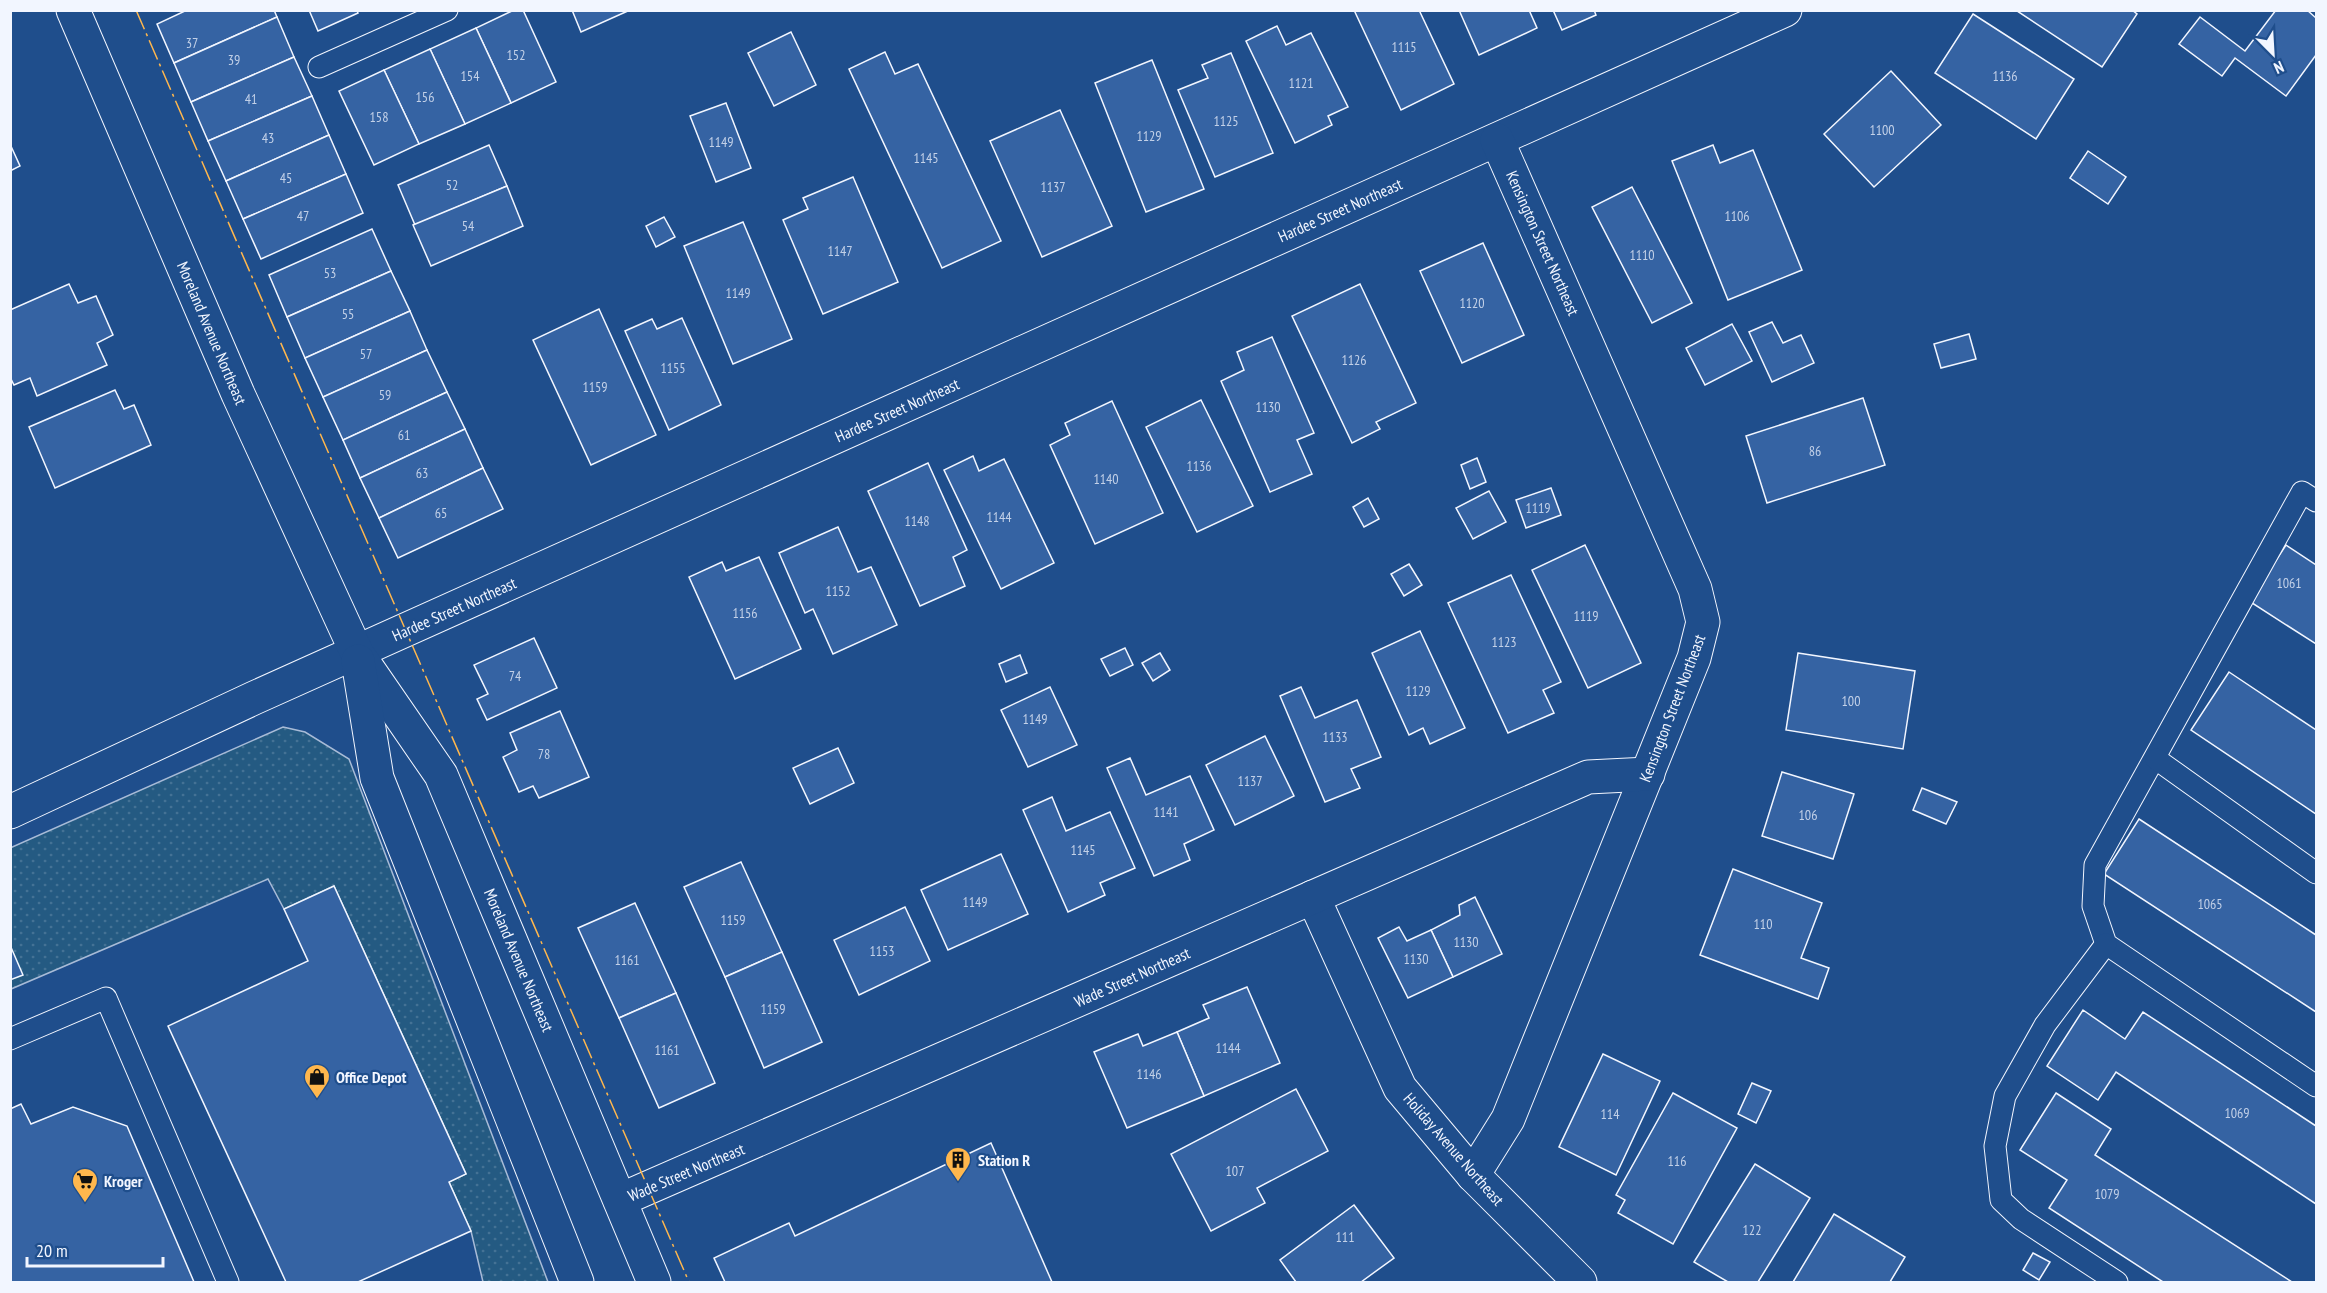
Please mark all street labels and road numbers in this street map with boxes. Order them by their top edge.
street label: Kensington Street Northeast [1502,168,1584,319]
street label: Hardee Street Northeast [1275,173,1406,246]
street label: Moreland Avenue Northeast [173,258,251,408]
street label: Hardee Street Northeast [832,373,963,446]
street label: Hardee Street Northeast [389,572,520,645]
street label: Kensington Street Northeast [1635,631,1710,785]
street label: Moreland Avenue Northeast [480,885,558,1035]
street label: Wade Street Northeast [1071,942,1194,1011]
street label: Holiday Avenue Northeast [1400,1089,1509,1210]
street label: Wade Street Northeast [625,1138,748,1206]

